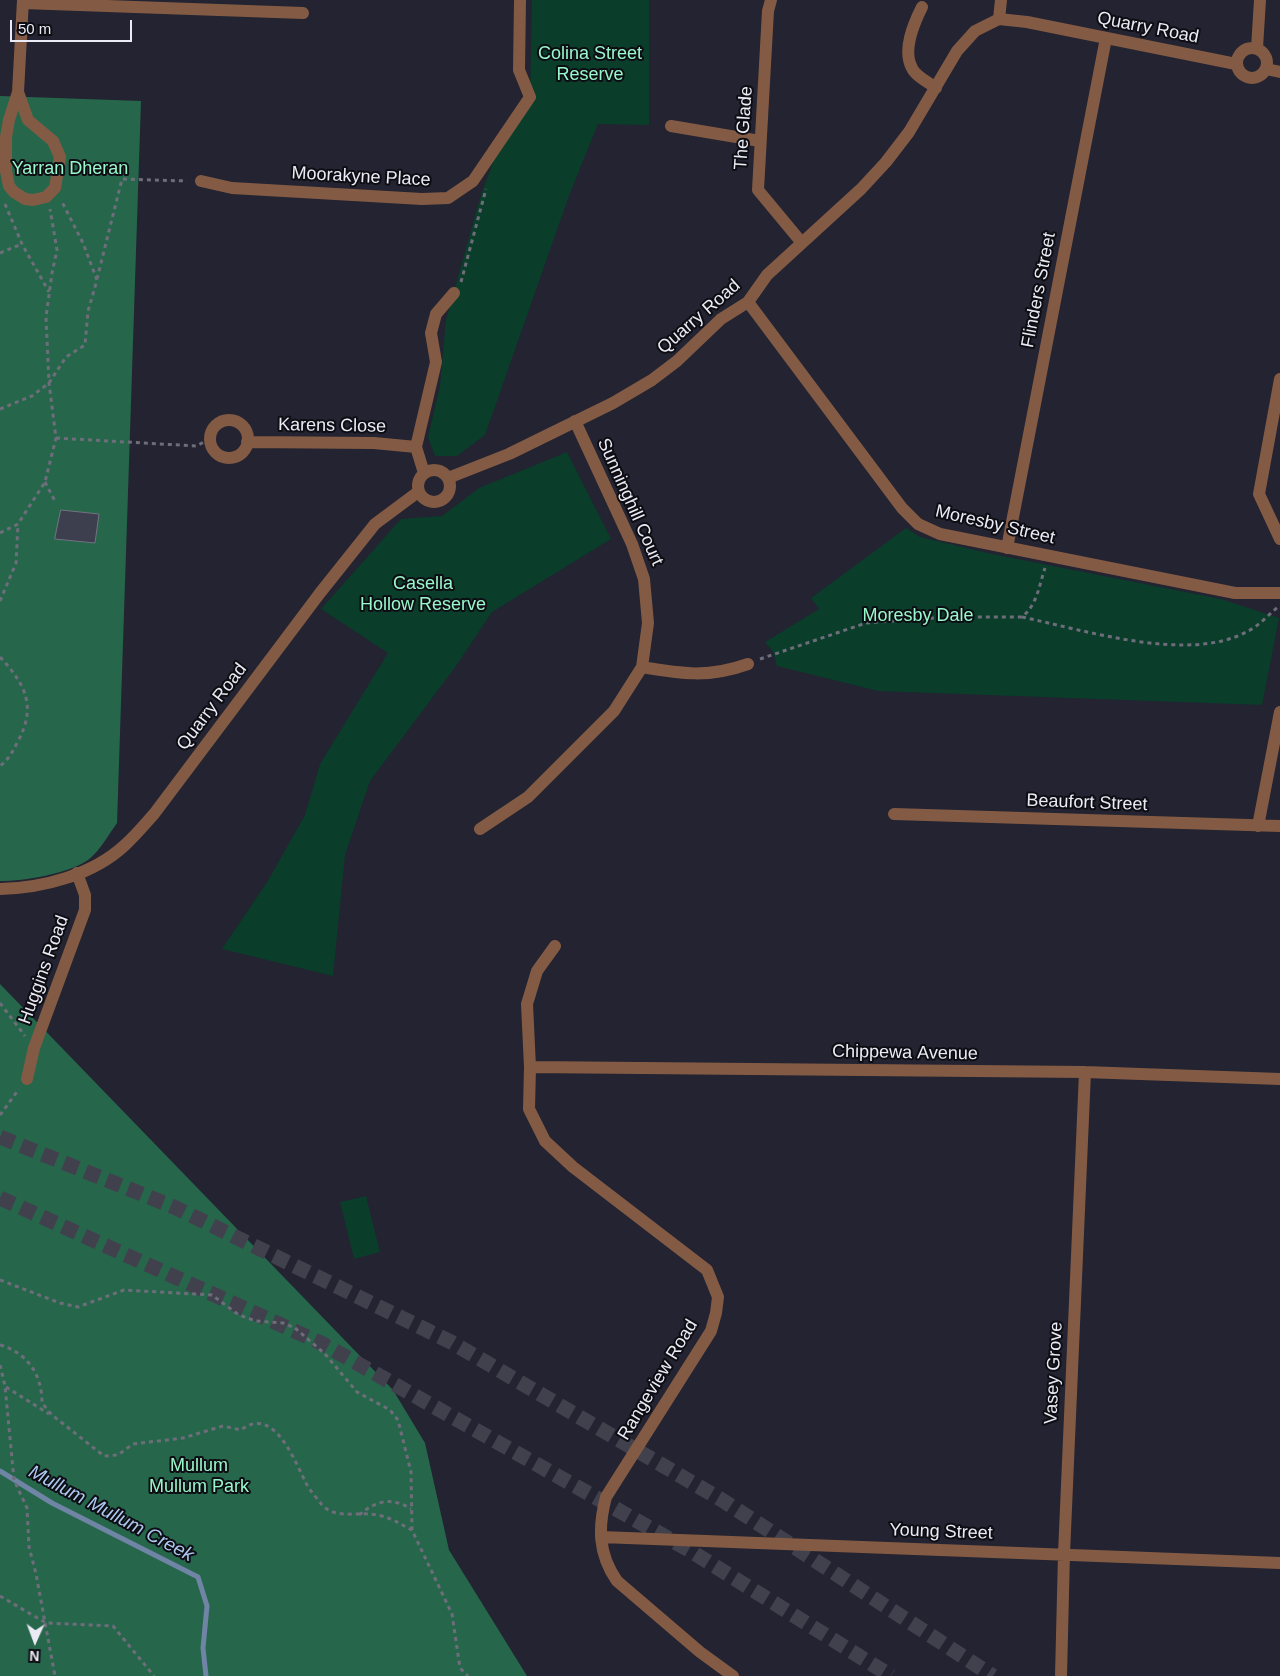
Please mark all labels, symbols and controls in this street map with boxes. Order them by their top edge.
street label: Quarry Road [1095,8,1201,48]
scale bar [12,10,135,42]
text: 50 m [18,20,51,37]
park label: Colina Street Reserve [538,43,642,86]
street label: The Glade [730,85,758,171]
park label: Yarran Dheran [12,158,128,180]
street label: Moorakyne Place [291,163,431,191]
street label: Flinders Street [1017,230,1061,350]
street label: Quarry Road [653,275,745,359]
street label: Karens Close [278,414,386,438]
street label: Sunninghill Court [592,435,668,569]
street label: Moresby Street [933,501,1057,549]
park label: Casella Hollow Reserve [360,573,486,616]
park label: Moresby Dale [862,605,974,627]
street label: Quarry Road [172,659,252,755]
street label: Beaufort Street [1026,790,1148,816]
street label: Huggins Road [14,913,74,1027]
street label: Chippewa Avenue [832,1041,978,1065]
street label: Rangeview Road [613,1316,703,1444]
street label: Vasey Grove [1041,1321,1067,1425]
park label: Mullum Mullum Park [149,1455,249,1498]
water label: Mullum Mullum Creek [25,1461,197,1567]
street label: Young Street [889,1519,993,1545]
north arrow [10,1616,60,1666]
text: N [29,1648,40,1664]

